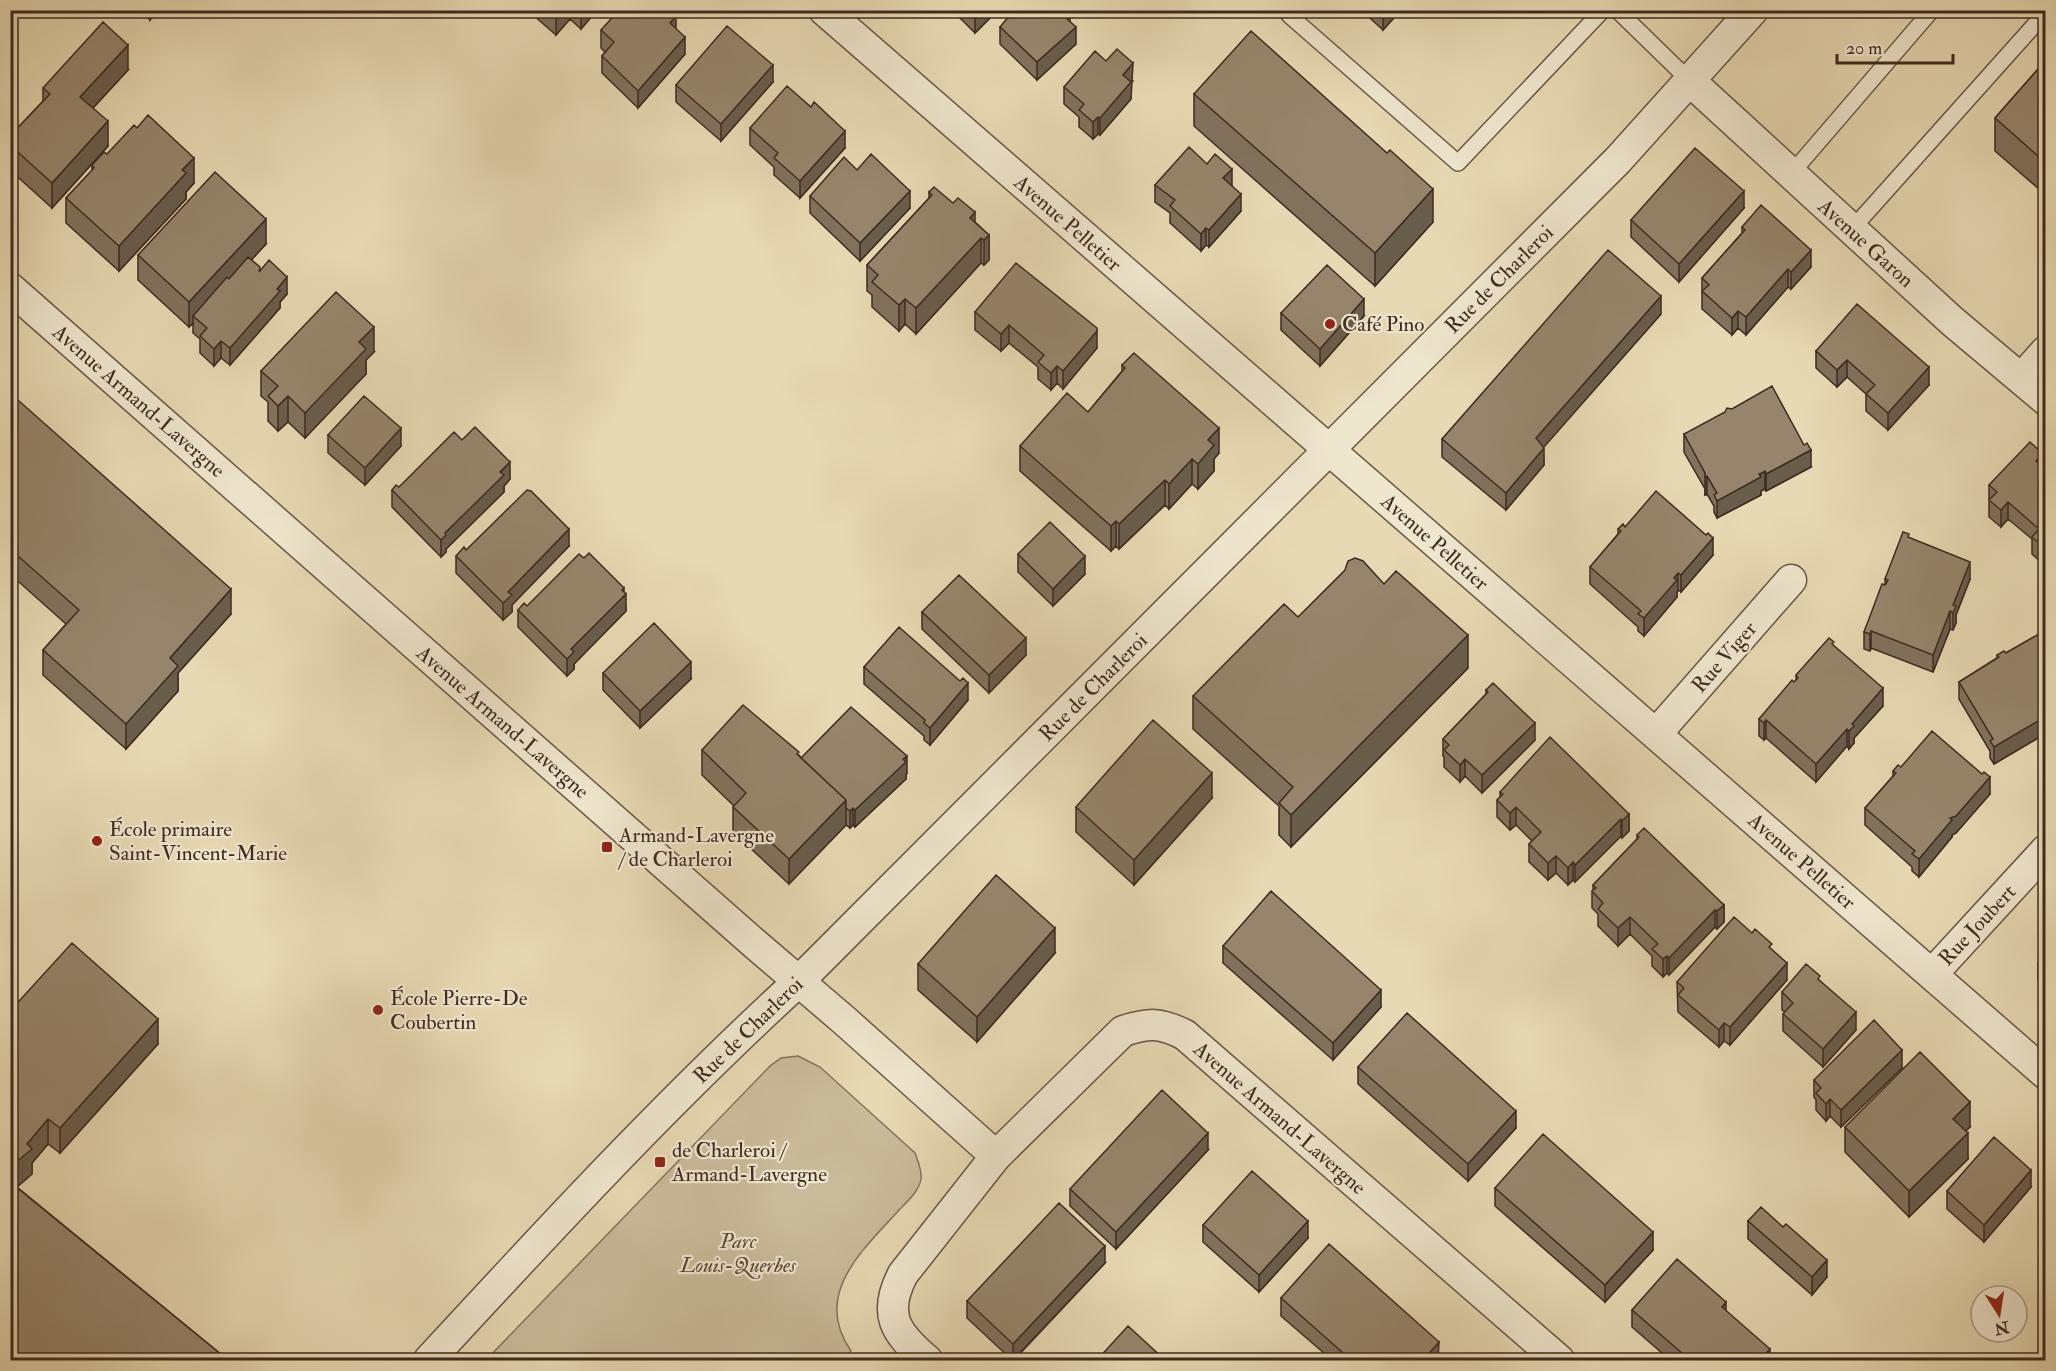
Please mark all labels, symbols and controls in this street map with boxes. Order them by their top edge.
scale bar [1837,27,1952,65]
text: 20 m [1846,37,1882,60]
street label: Avenue Pelletier [1007,169,1127,278]
street label: Avenue Garon [1811,192,1919,294]
street label: Rue de Charleroi [1439,219,1560,339]
place label: Café Pino [1342,311,1424,338]
marker: Café Pino [1323,317,1337,331]
street label: Avenue Armand-Lavergne [46,318,231,484]
street label: Avenue Pelletier [1374,488,1494,597]
street label: Rue Viger [1686,616,1763,699]
street label: Rue de Charleroi [1033,627,1154,747]
street label: Avenue Armand-Lavergne [410,639,595,805]
street label: Avenue Pelletier [1741,807,1861,916]
place label: École primaire Saint-Vincent-Marie [109,816,287,867]
place label: Armand-Lavergne / de Charleroi [617,822,774,873]
marker: École primaire Saint-Vincent-Marie [90,834,104,848]
marker: Armand-Lavergne / de Charleroi [600,840,614,854]
street label: Rue Joubert [1933,879,2022,972]
street label: Rue de Charleroi [688,971,809,1090]
place label: École Pierre-De Coubertin [390,985,528,1036]
marker: École Pierre-De Coubertin [371,1003,385,1017]
street label: Avenue Armand-Lavergne [1187,1035,1372,1201]
place label: de Charleroi / Armand-Lavergne [671,1137,827,1188]
marker: de Charleroi / Armand-Lavergne [653,1155,667,1169]
park label: Parc Louis-Querbes [679,1228,797,1279]
north arrow [1969,1284,2029,1344]
text: N [1992,1316,2012,1339]

